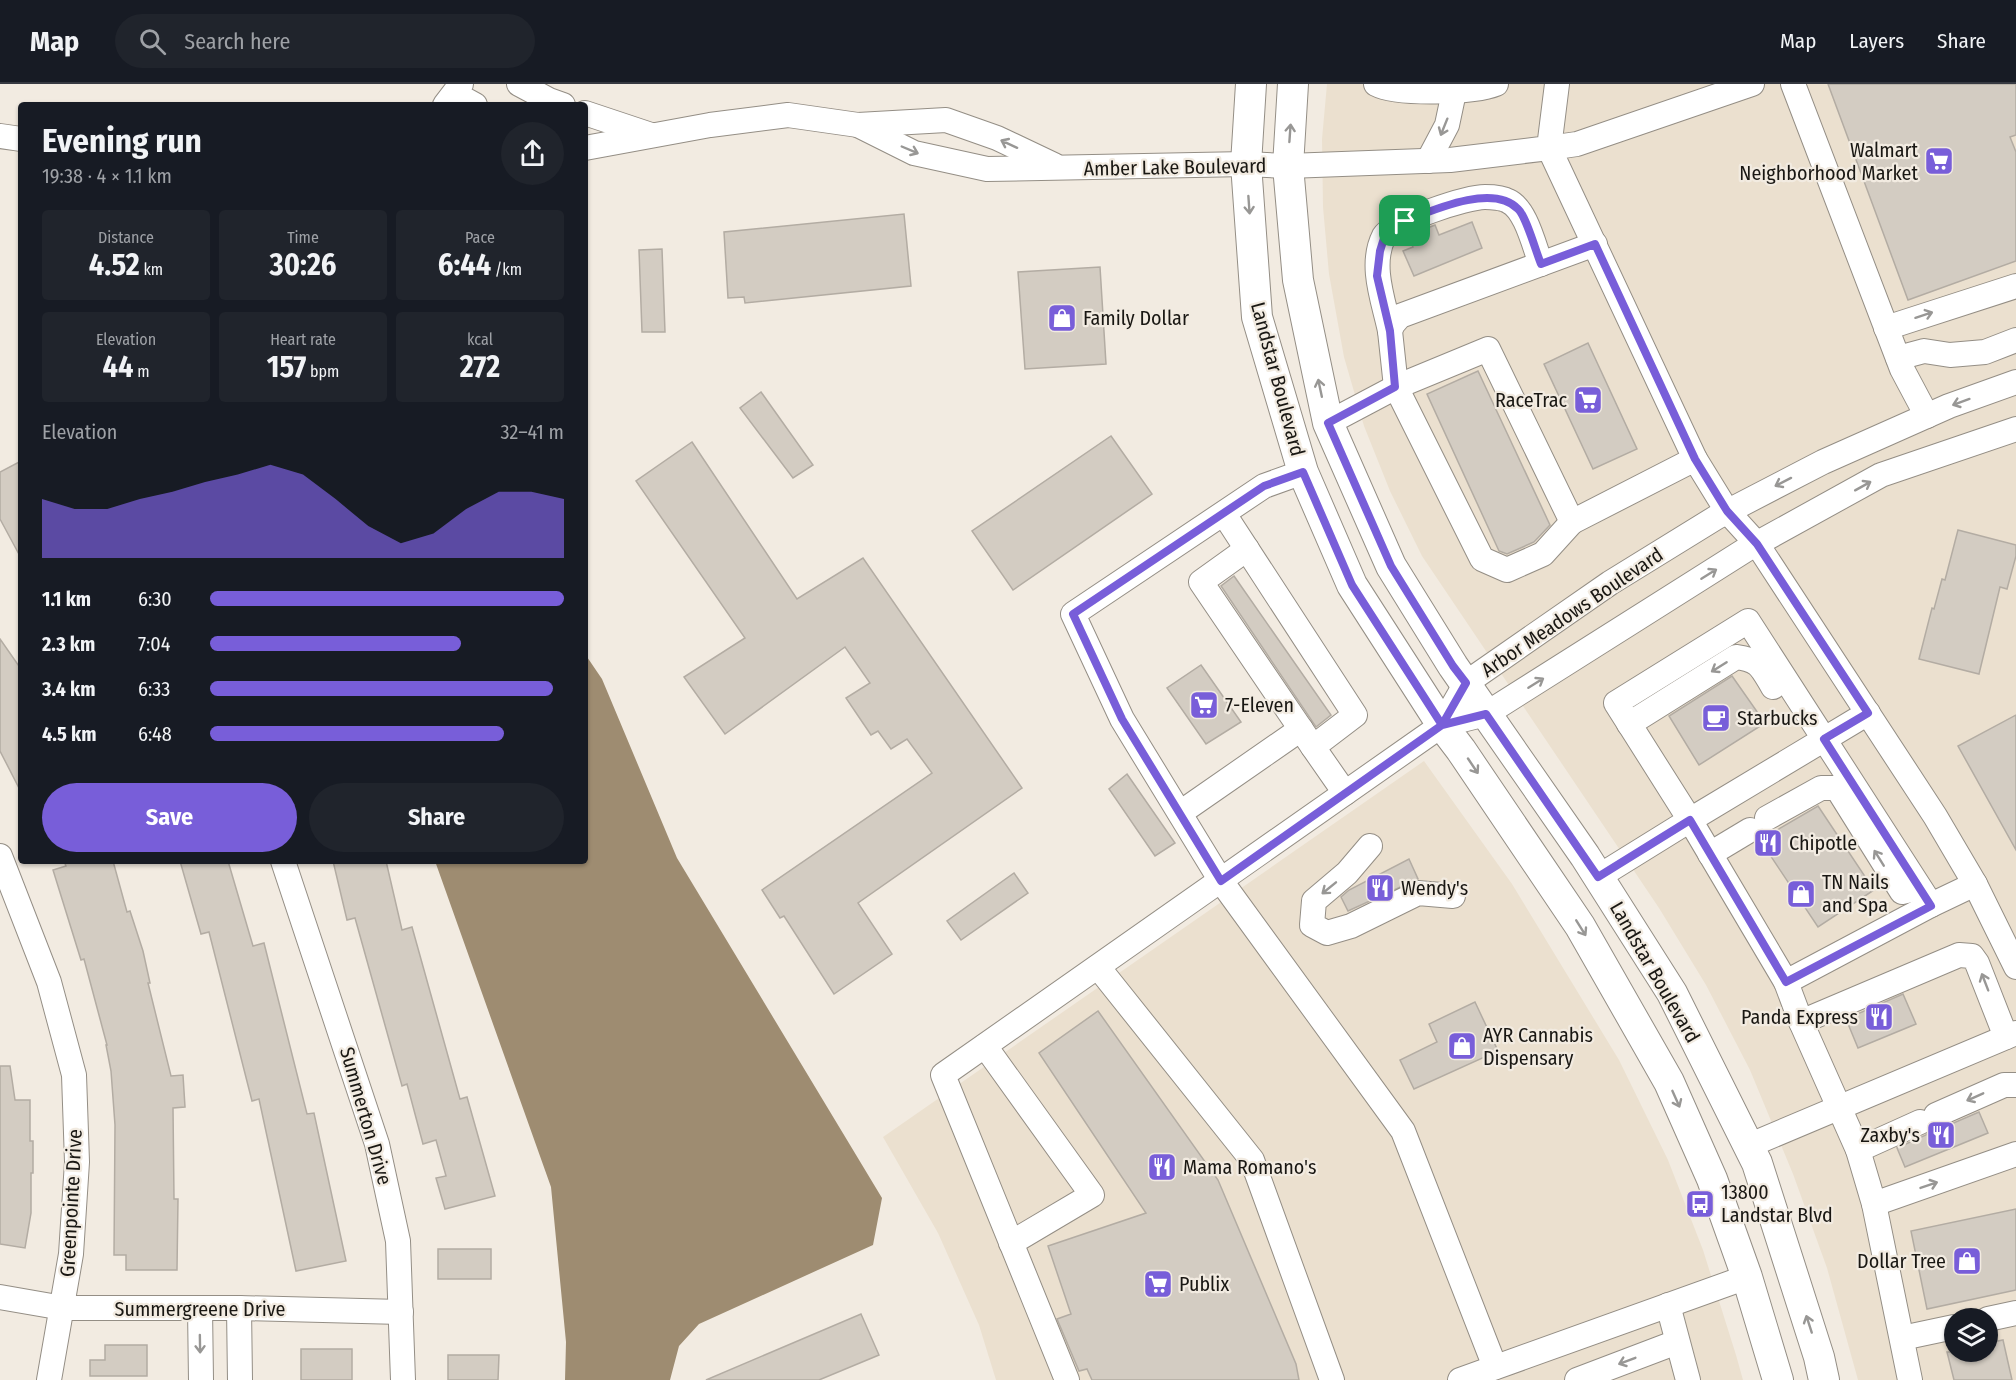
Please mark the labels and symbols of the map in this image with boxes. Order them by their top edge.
one-way arrow [1438,118,1449,136]
one-way arrow [1285,123,1296,143]
one-way arrow [1001,137,1019,149]
place label: Walmart Neighborhood Market [1739,138,1918,185]
one-way arrow [901,145,919,156]
supermarket icon: Walmart Neighborhood Market [1923,145,1955,177]
street label: Amber Lake Boulevard [1083,153,1267,181]
one-way arrow [1243,195,1254,215]
pin [1379,195,1430,246]
street label: Landstar Boulevard [1246,299,1310,459]
shop icon: Family Dollar [1046,302,1078,334]
place label: Family Dollar [1083,306,1189,330]
one-way arrow [1914,309,1933,320]
one-way arrow [1314,378,1325,398]
supermarket icon: RaceTrac [1572,384,1604,416]
place label: RaceTrac [1495,388,1567,412]
one-way arrow [1952,397,1971,408]
one-way arrow [1775,477,1793,489]
one-way arrow [1854,479,1871,491]
street label: Arbor Meadows Boulevard [1477,542,1667,682]
one-way arrow [1700,567,1717,579]
one-way arrow [1711,662,1728,674]
one-way arrow [1527,676,1544,688]
supermarket icon: 7-Eleven [1188,689,1220,721]
place label: 7-Eleven [1225,693,1294,717]
cafe icon: Starbucks [1700,702,1732,734]
place label: Starbucks [1737,706,1818,730]
one-way arrow [1467,758,1479,774]
restaurant icon: Chipotle [1752,827,1784,859]
place label: Chipotle [1789,831,1857,855]
one-way arrow [1873,850,1885,867]
place label: TN Nails and Spa [1822,870,1889,917]
restaurant icon: Wendy's [1364,872,1396,904]
place label: Wendy's [1401,876,1468,900]
shop icon: TN Nails and Spa [1785,878,1817,910]
one-way arrow [1322,881,1338,894]
street label: Landstar Boulevard [1605,897,1705,1047]
one-way arrow [1576,919,1588,936]
one-way arrow [1979,974,1990,992]
restaurant icon: Panda Express [1863,1001,1895,1033]
place label: Panda Express [1741,1005,1858,1029]
place label: AYR Cannabis Dispensary [1483,1023,1593,1070]
shop icon: AYR Cannabis Dispensary [1446,1030,1478,1062]
street label: Summerton Drive [335,1044,397,1188]
one-way arrow [1671,1089,1682,1107]
one-way arrow [1967,1092,1985,1104]
restaurant icon: Zaxby's [1925,1119,1957,1151]
place label: Zaxby's [1860,1123,1920,1147]
street label: Greenpointe Drive [55,1128,87,1278]
restaurant icon: Mama Romano's [1146,1151,1178,1183]
place label: Mama Romano's [1183,1155,1316,1179]
one-way arrow [1919,1178,1938,1189]
place label: 13800 Landstar Blvd [1721,1180,1833,1227]
bus stop icon: 13800 Landstar Blvd [1684,1188,1716,1220]
shop icon: Dollar Tree [1951,1245,1983,1277]
place label: Dollar Tree [1857,1249,1946,1273]
supermarket icon: Publix [1142,1268,1174,1300]
place label: Publix [1179,1272,1229,1296]
street label: Summergreene Drive [115,1297,285,1321]
one-way arrow [1802,1315,1813,1334]
one-way arrow [194,1334,206,1354]
one-way arrow [1619,1356,1637,1367]

